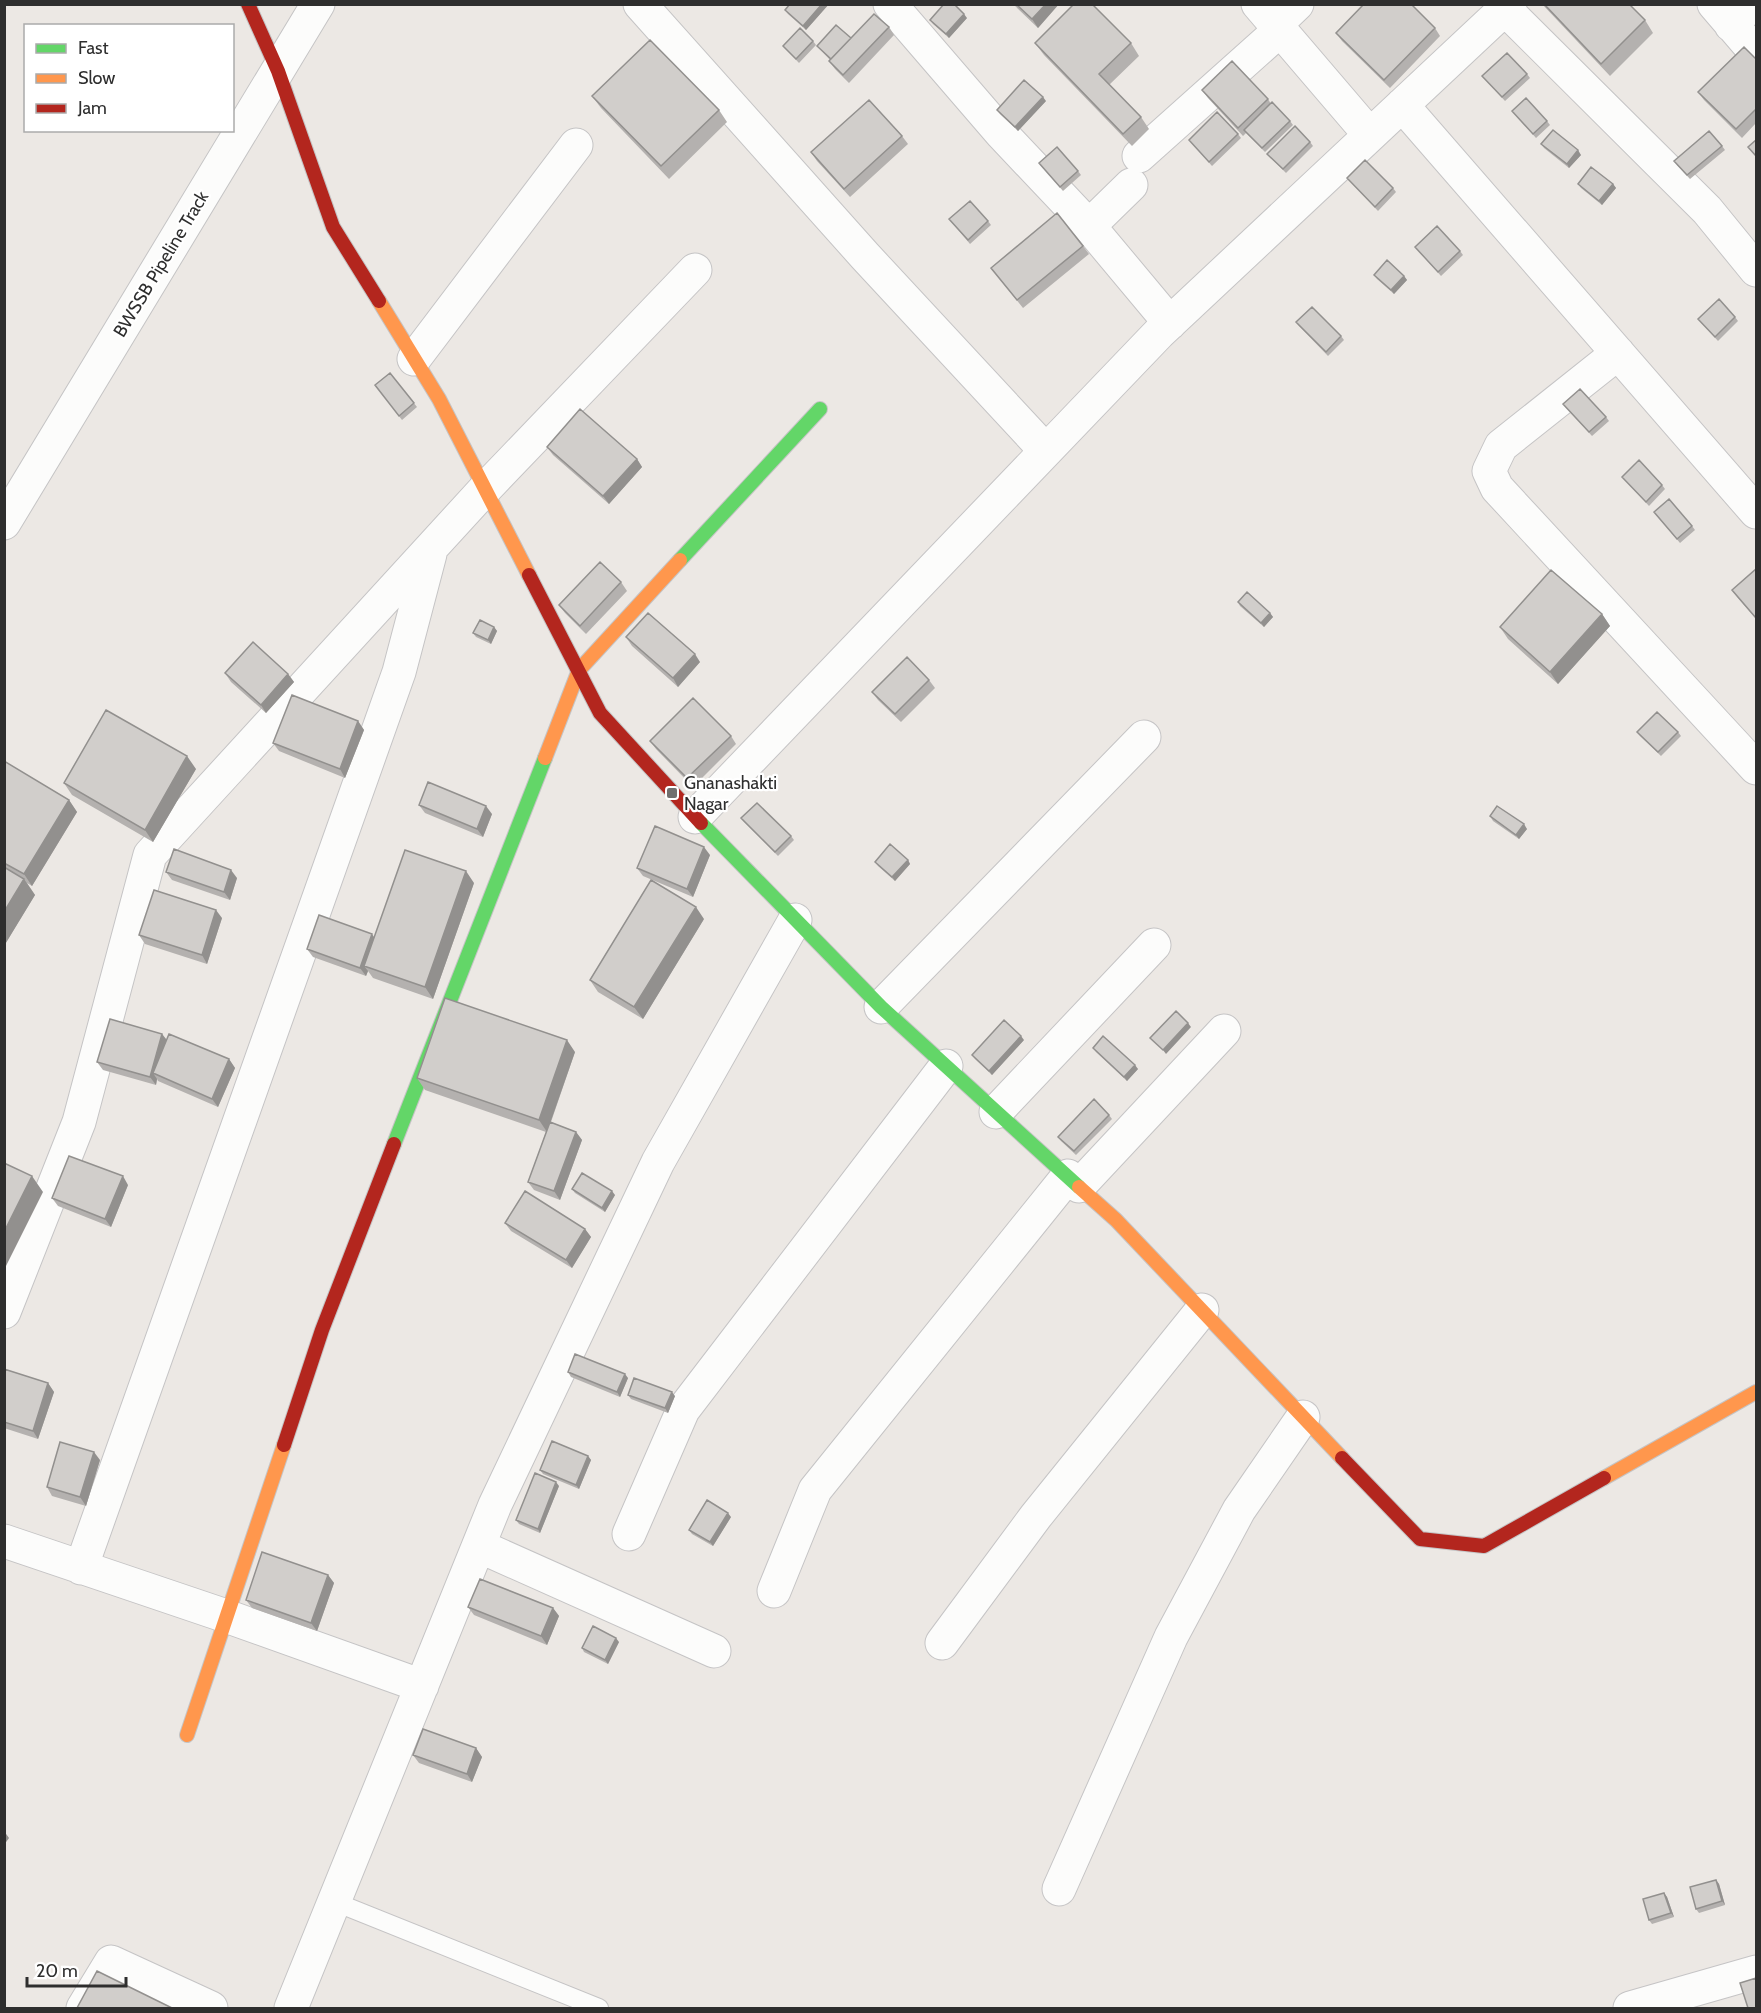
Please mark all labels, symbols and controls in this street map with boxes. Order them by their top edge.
legend [24,24,234,132]
text: Fast [78,37,109,59]
text: Slow [78,67,115,89]
text: Jam [77,97,107,119]
street label: BWSSB Pipeline Track [109,186,214,341]
place label: Gnanashakti Nagar [684,772,777,815]
marker: Gnanashakti Nagar [665,786,679,800]
scale bar [27,1950,126,1988]
text: 20 m [36,1960,78,1982]

